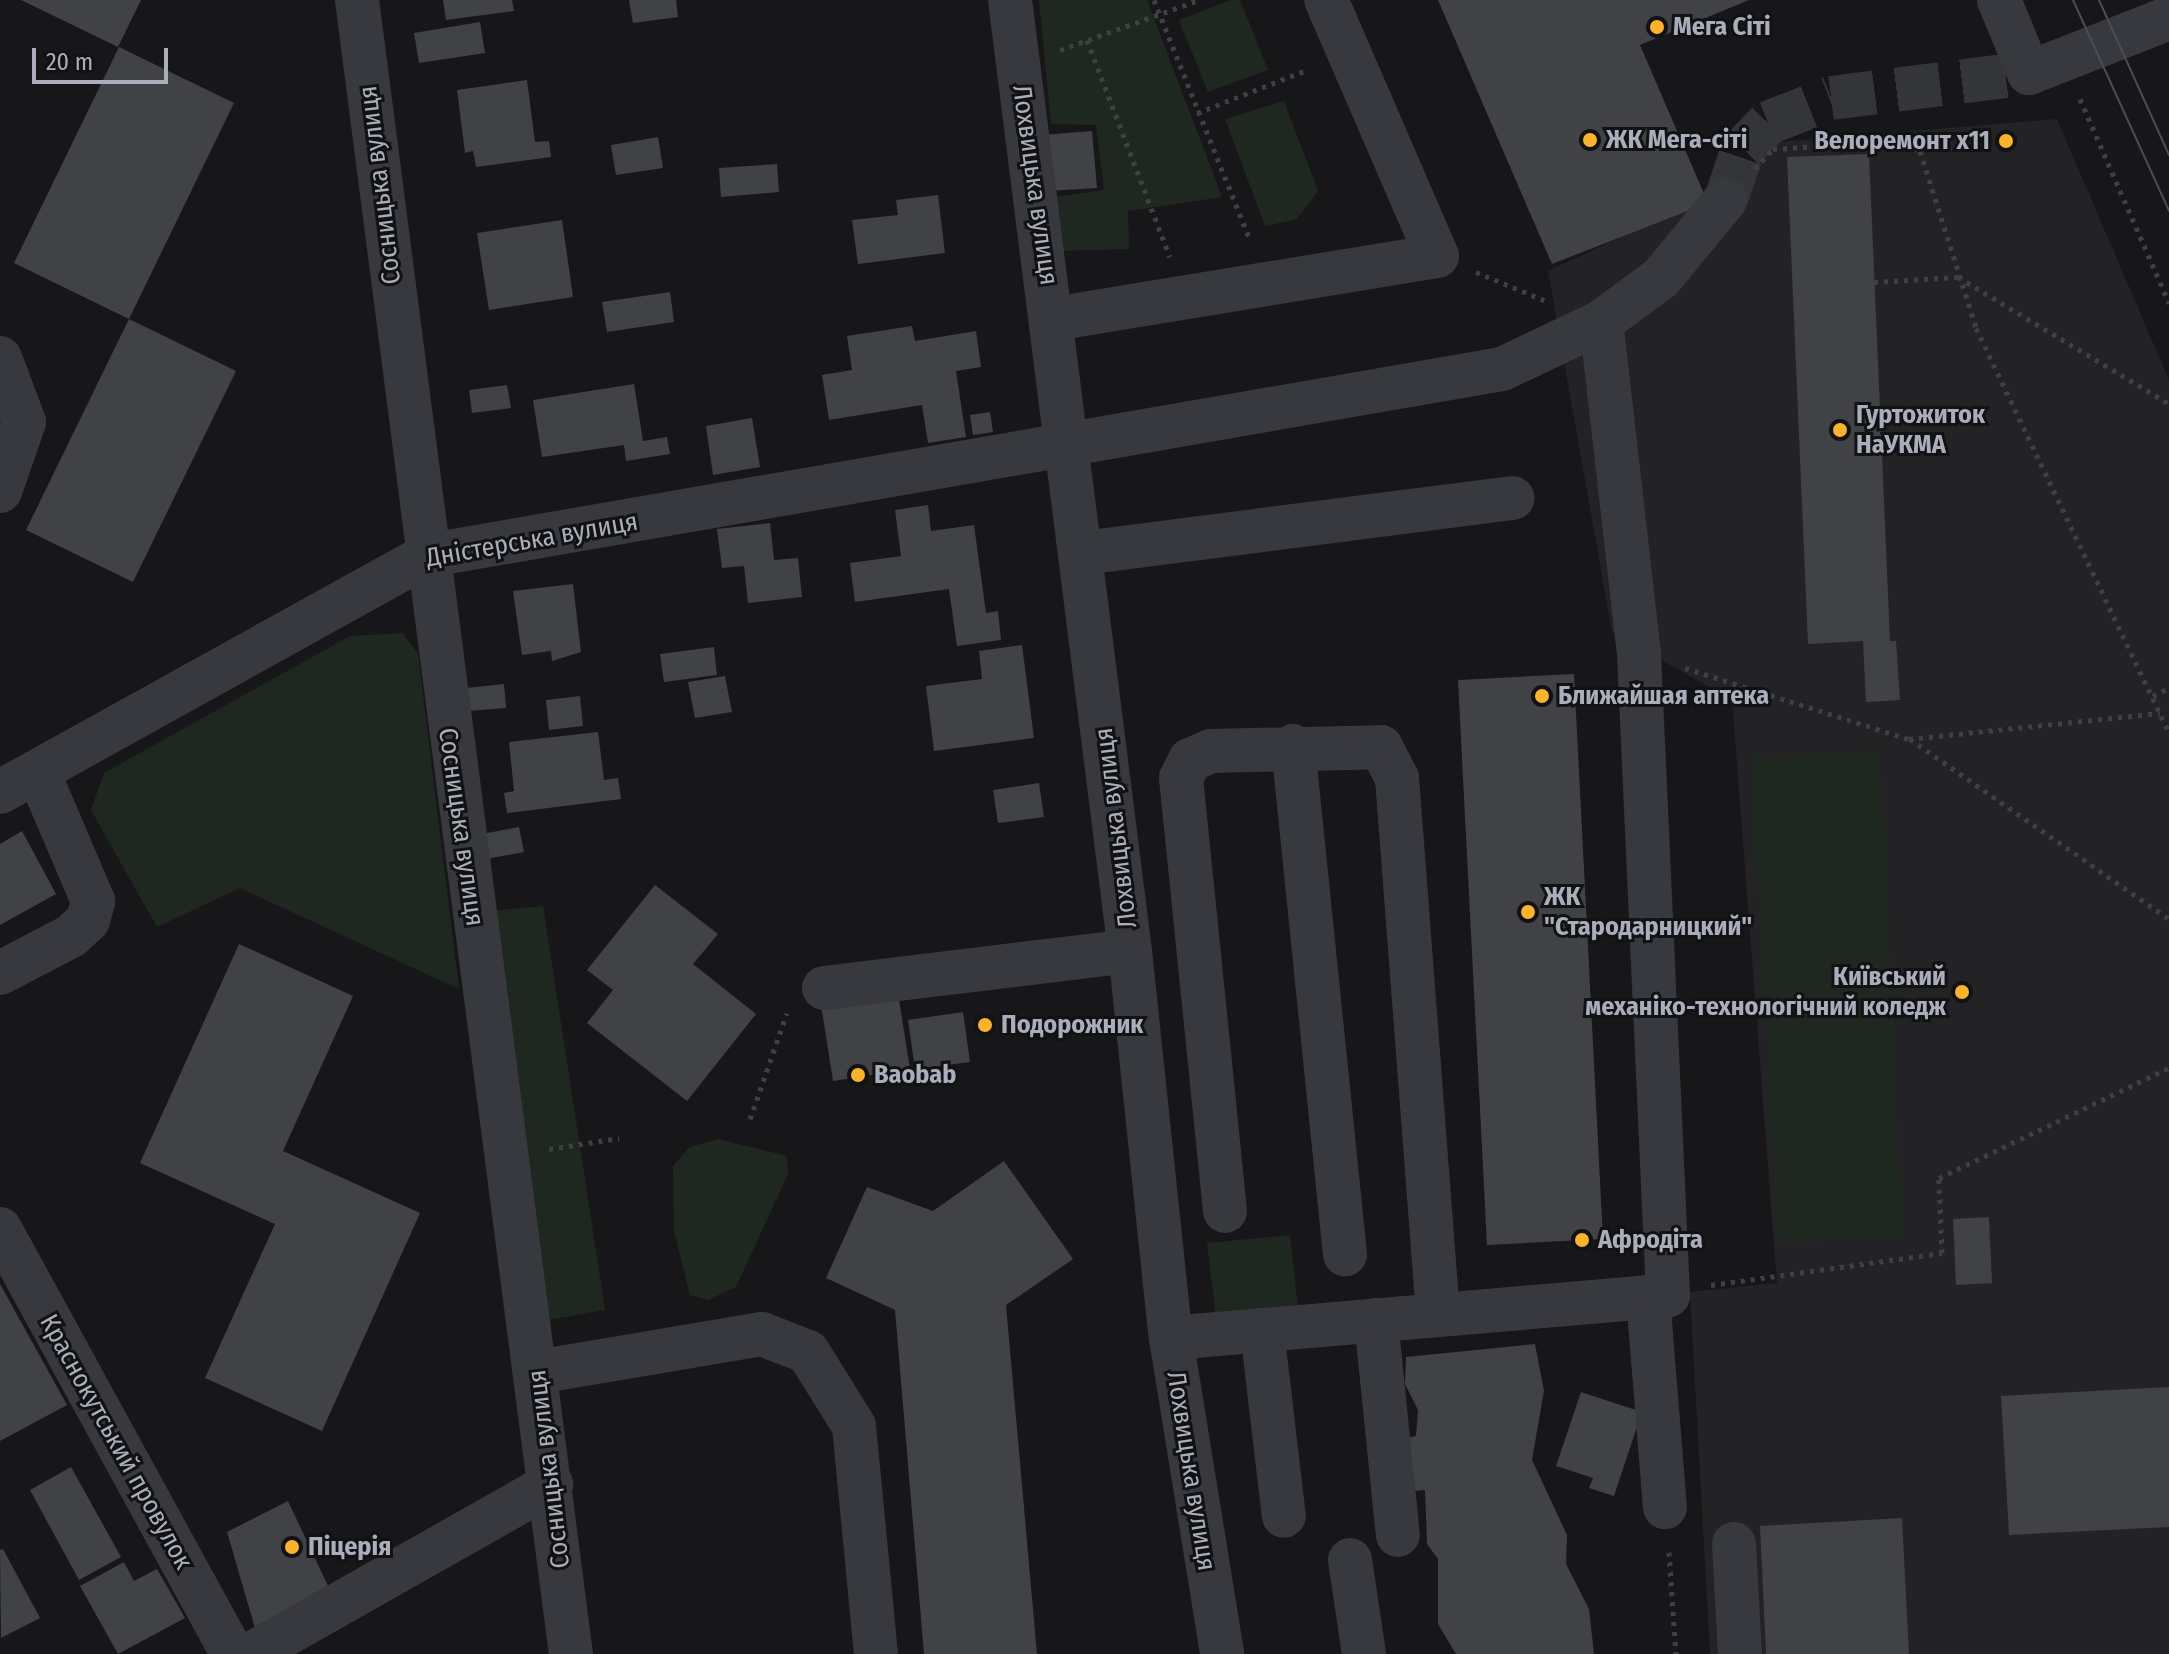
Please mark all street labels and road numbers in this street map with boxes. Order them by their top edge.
street label: Лохвицька вулиця [1006,83,1064,287]
street label: Сосницька вулиця [352,84,408,286]
street label: Дністерська вулиця [424,506,640,574]
street label: Сосницька вулиця [432,726,490,928]
street label: Лохвицька вулиця [1088,726,1144,930]
street label: Краснокутський провулок [33,1309,199,1575]
street label: Сосницька вулиця [521,1368,577,1570]
street label: Лохвицька вулиця [1160,1369,1222,1573]

